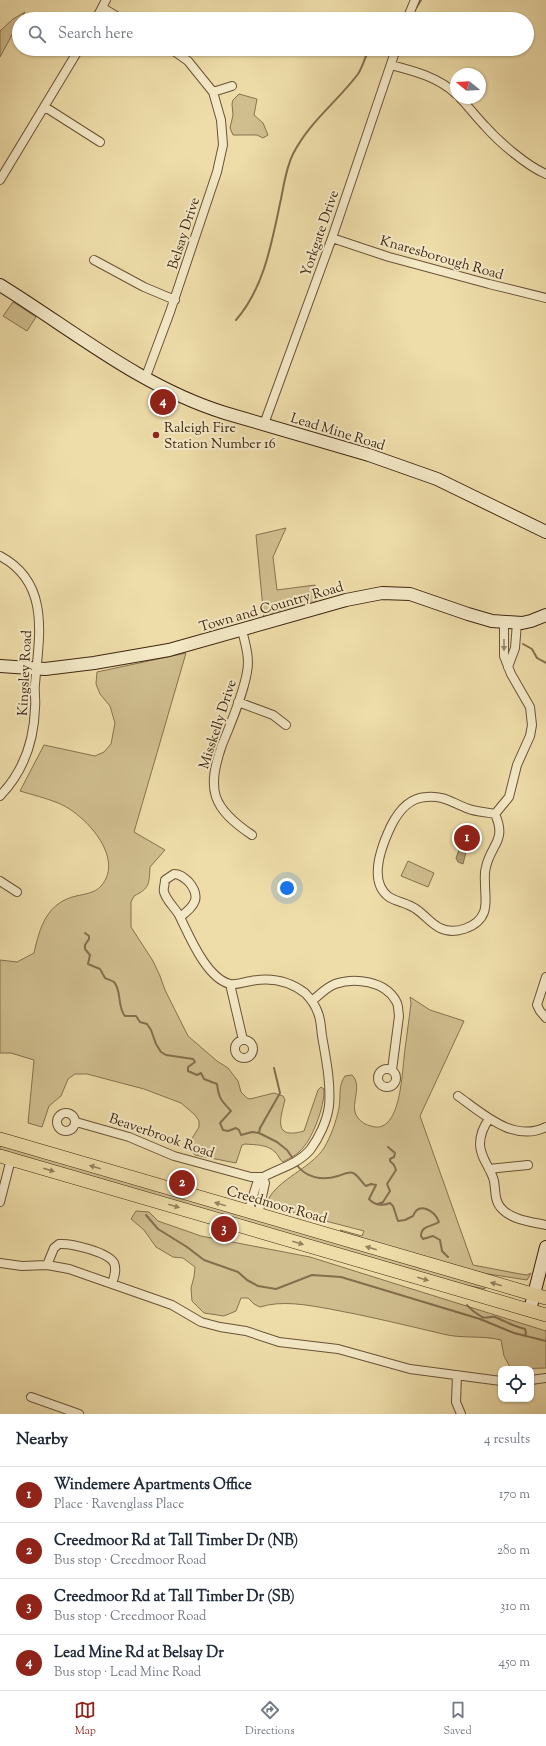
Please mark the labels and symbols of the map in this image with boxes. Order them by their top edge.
north arrow [450,68,486,104]
street label: Yorkgate Drive [297,188,345,279]
street label: Belsay Drive [164,195,206,272]
street label: Knaresborough Road [377,232,506,286]
pin: 4 [150,387,176,417]
street label: Lead Mine Road [288,409,387,457]
place label: Raleigh Fire Station Number 16 [164,419,276,455]
marker: Raleigh Fire Station Number 16 [151,430,161,440]
street label: Town and Country Road [197,578,346,638]
street label: Kingsley Road [14,630,38,717]
one-way arrow [501,639,507,652]
street label: Misskelly Drive [195,677,243,772]
pin: 1 [454,823,480,853]
your location [277,878,297,898]
street label: Beaverbrook Road [106,1109,217,1164]
one-way arrow [89,1164,101,1170]
one-way arrow [43,1167,55,1173]
pin: 2 [169,1168,195,1198]
street label: Creedmoor Road [224,1182,329,1230]
one-way arrow [213,1201,225,1207]
one-way arrow [167,1204,180,1210]
pin: 3 [211,1214,237,1244]
one-way arrow [293,1240,305,1246]
one-way arrow [365,1245,377,1251]
one-way arrow [417,1276,429,1282]
one-way arrow [490,1281,502,1287]

